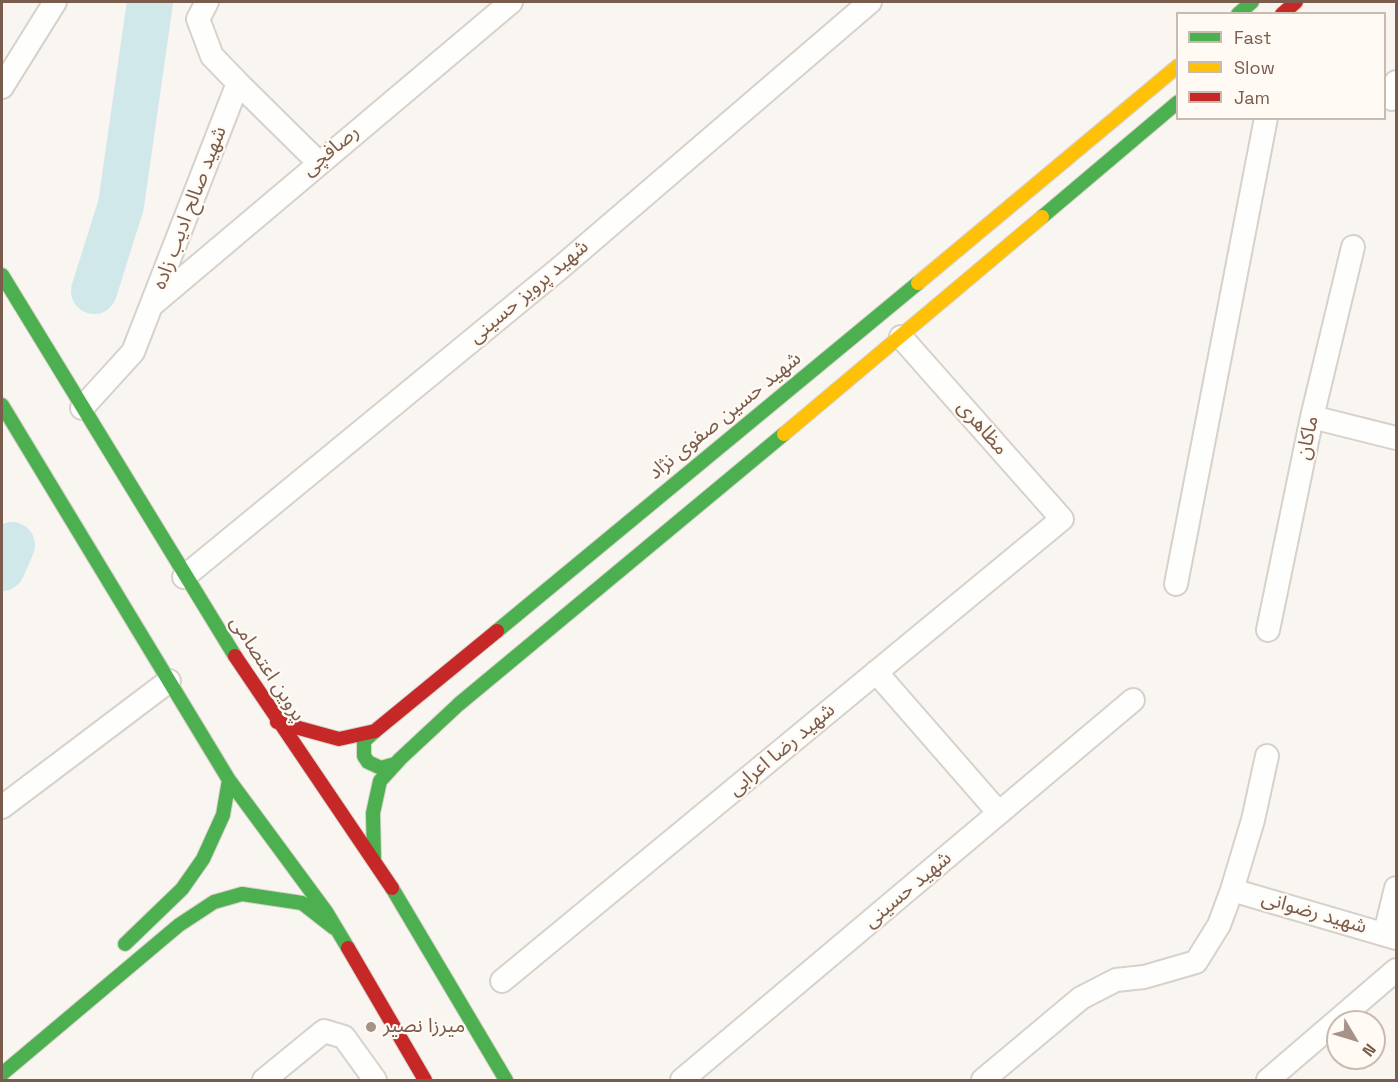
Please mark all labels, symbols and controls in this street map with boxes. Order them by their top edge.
legend [1176,12,1386,120]
text: Fast [1234,26,1271,49]
text: Slow [1234,56,1275,79]
text: Jam [1234,86,1270,109]
street label: رصافچی [298,120,364,182]
street label: شهید صالح ادیب زاده [148,123,232,293]
street label: شهید پرویز حسینی [464,235,594,349]
street label: شهید حسین صفوی نژاد [644,347,806,485]
street label: مظاهری [952,396,1012,460]
street label: ماکان [1292,414,1324,462]
street label: پروین اعتصامی [224,612,310,726]
street label: شهید رضا اعرابی [724,698,840,802]
street label: شهید حسینی [859,846,957,934]
street label: شهید رضوانی [1259,887,1369,939]
north arrow [1326,1010,1386,1070]
place label: میرزا نصیر [383,1015,465,1039]
marker: میرزا نصیر [364,1020,378,1034]
text: N [1357,1039,1381,1061]

